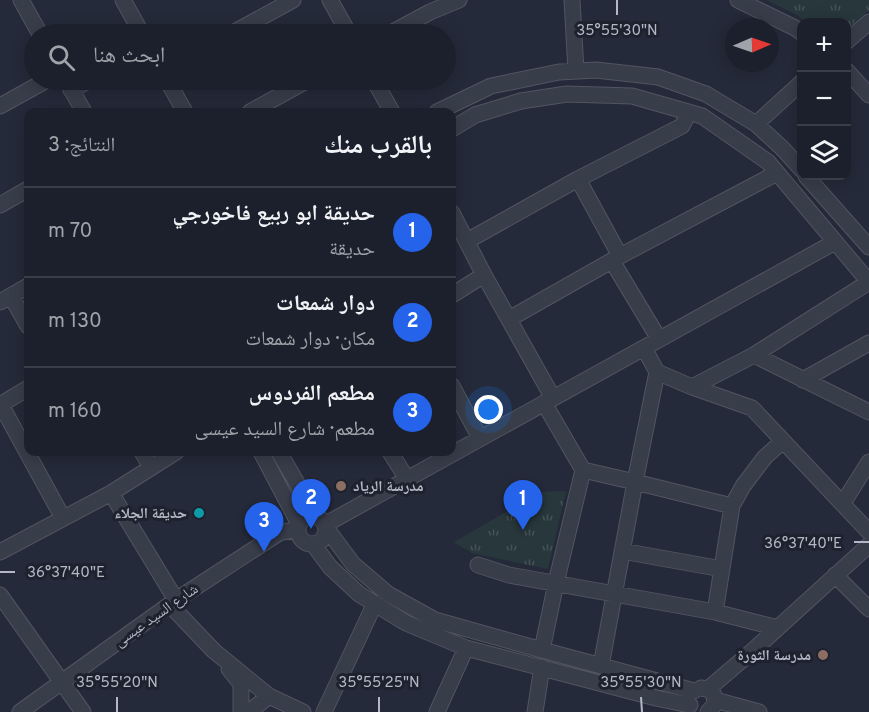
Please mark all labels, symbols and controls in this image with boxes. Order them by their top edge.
north arrow [725,18,779,72]
map controls [797,18,851,180]
button: + [797,18,851,72]
text: 35°55'30"N [576,22,658,41]
search box [24,24,456,90]
icon: search [45,41,78,74]
text: ابحث هنا [93,43,165,70]
button: − [797,72,851,126]
button: layers [797,126,851,180]
text: بالقرب منك [324,130,432,163]
text: النتائج: 3 [48,133,115,159]
text: حديقة ابو ربيع فاخورجي [172,201,375,228]
text: 70 m [48,219,92,245]
text: 1 [409,219,417,245]
text: حديقة [329,237,375,263]
text: دوار شمعات [276,291,375,318]
text: 130 m [48,309,102,335]
text: 2 [406,309,419,335]
text: مكان · دوار شمعات [246,327,375,353]
text: مطعم الفردوس [249,381,375,408]
your location [474,395,503,424]
text: 160 m [48,399,102,425]
text: 3 [407,399,419,425]
text: مطعم · شارع السيد عيسى [194,417,375,443]
place label: مدرسة الرياد [353,478,424,497]
marker: مدرسة الرياد [334,479,348,493]
pin: 2 [292,480,330,529]
pin: 1 [504,480,542,530]
pin: 3 [244,502,284,552]
place label: حديقة الجلاء [114,505,187,524]
marker: حديقة الجلاء [192,506,206,520]
text: 36°37'40"E [764,535,842,554]
text: 36°37'40"E [27,564,105,583]
street label: شارع السيد عيسى [111,580,203,652]
place label: مدرسة الثورة [737,647,811,666]
marker: مدرسة الثورة [816,648,830,662]
text: 35°55'20"N [76,674,158,693]
text: 35°55'25"N [338,674,420,693]
text: 35°55'30"N [600,674,682,693]

